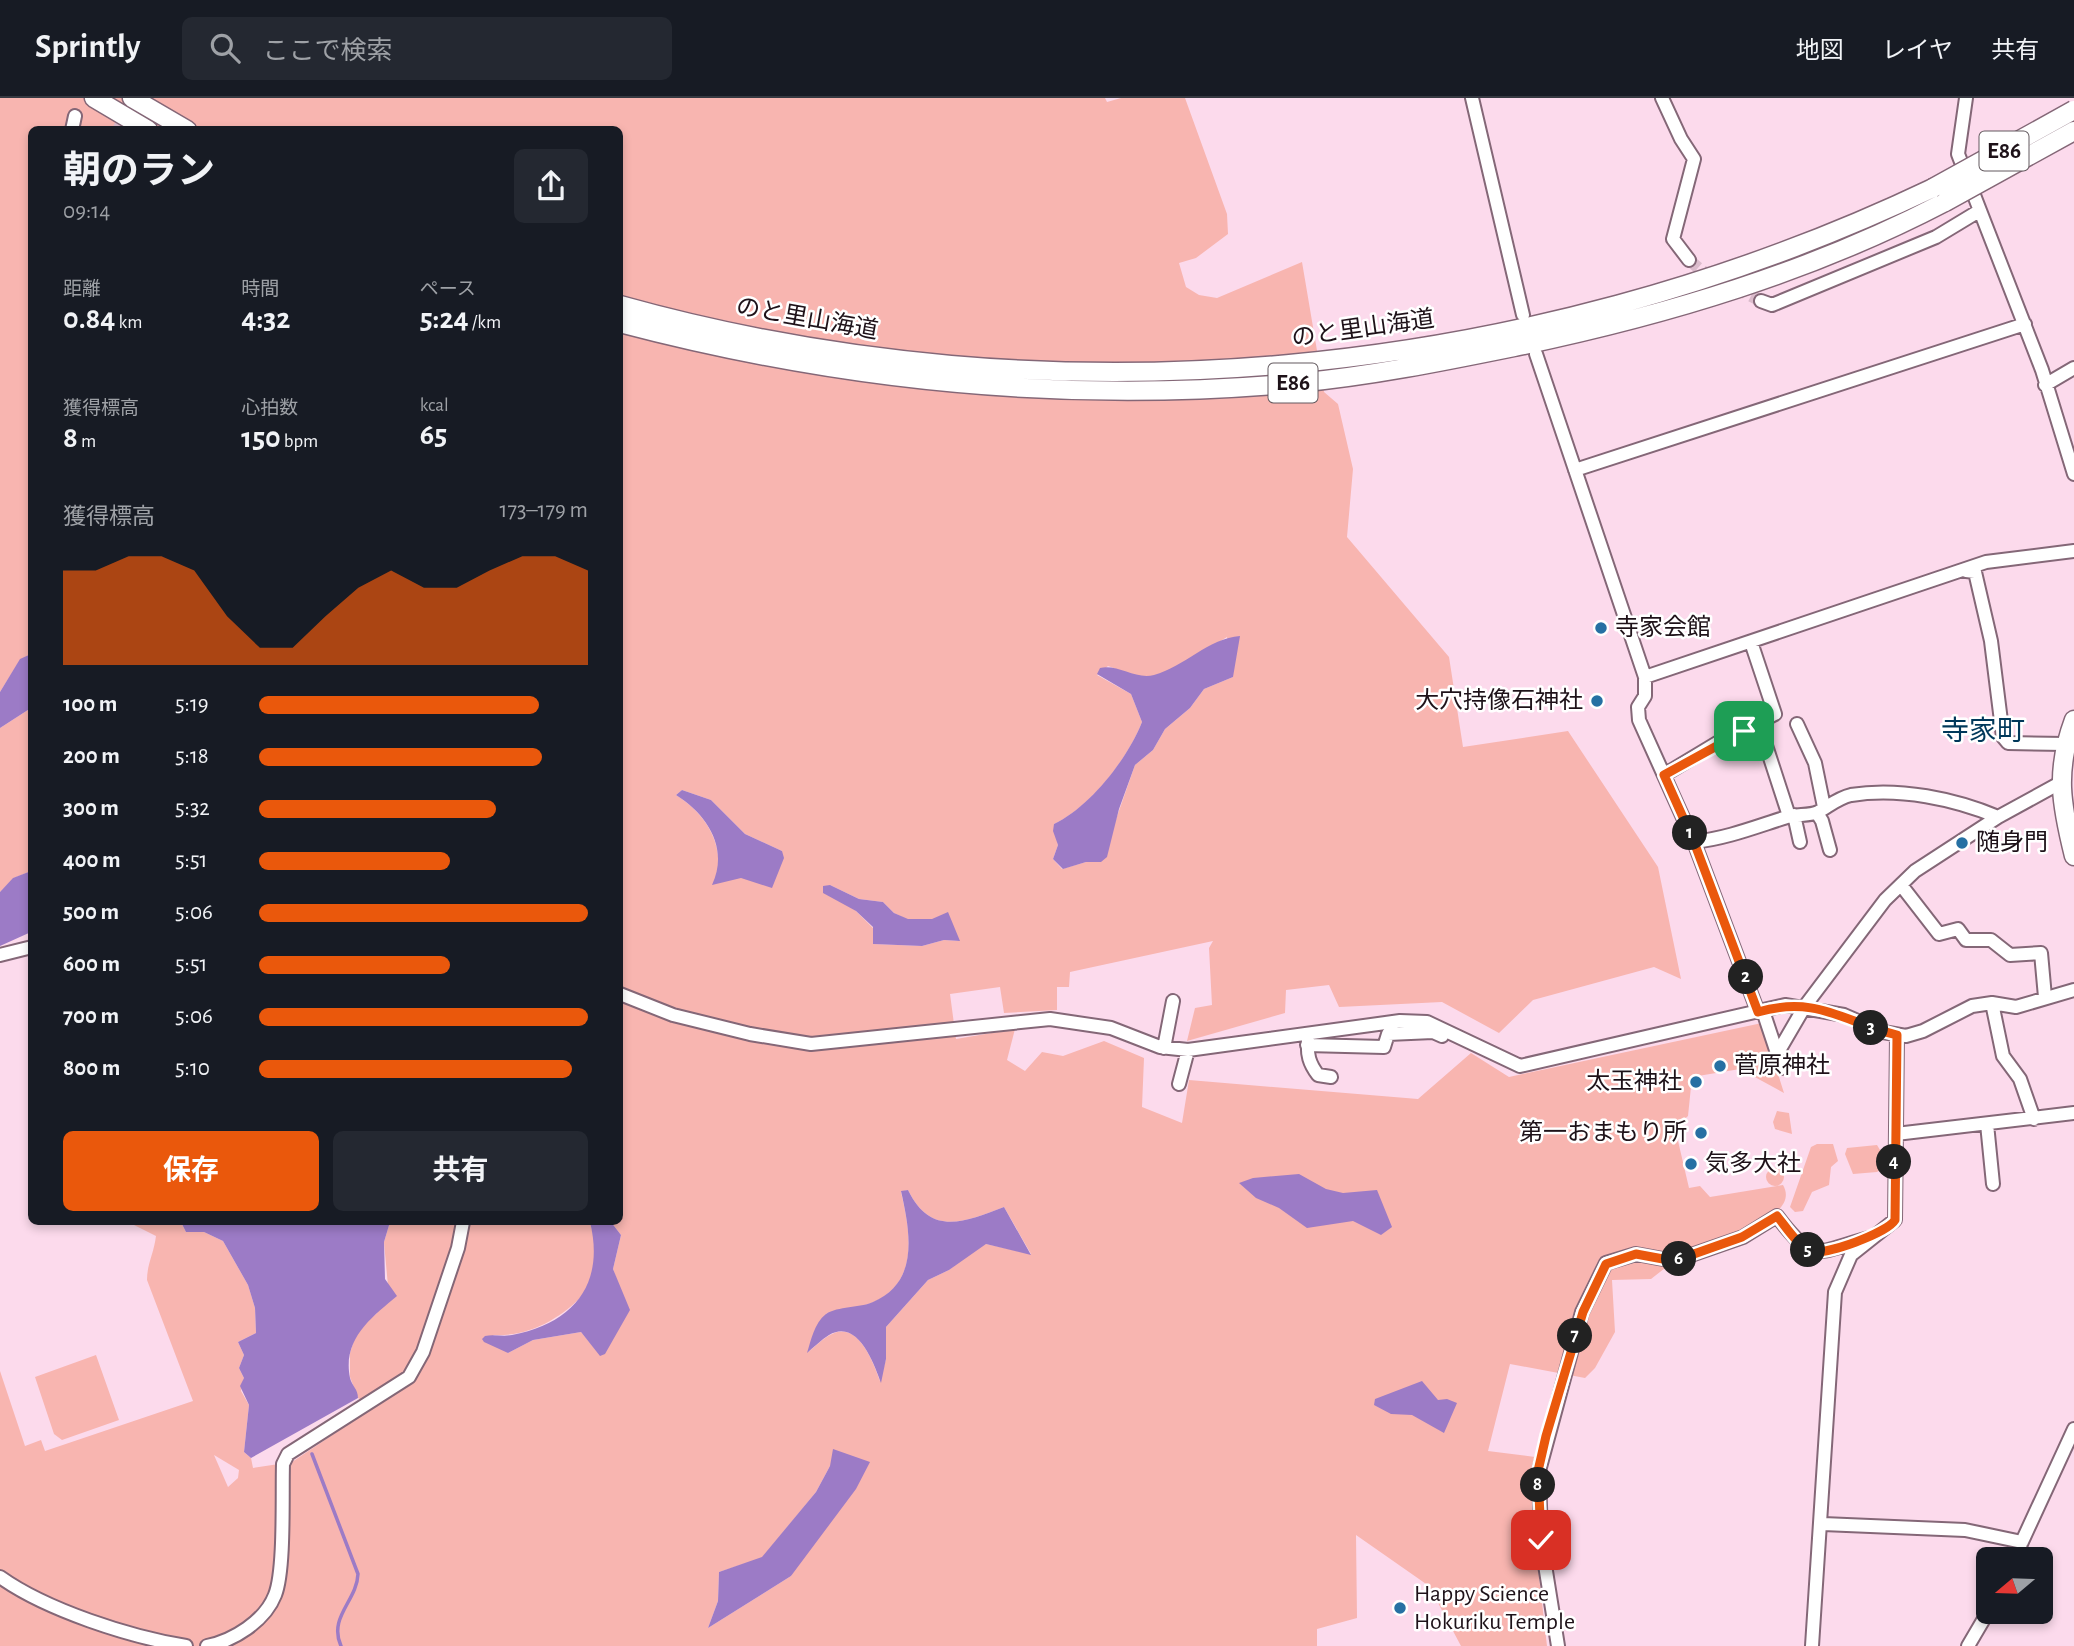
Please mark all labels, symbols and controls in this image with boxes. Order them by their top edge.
search box [182,17,672,80]
icon: search [206,29,244,67]
text: Sprintly [35,31,140,64]
text: ここで検索 [262,38,392,64]
text: 地図 [1796,39,1844,63]
text: レイヤ [1882,39,1953,63]
text: 共有 [1991,39,2039,63]
road number: E86 [1980,132,2028,170]
button: share [514,149,588,223]
text: 朝のラン [63,153,215,191]
text: 09:14 [63,200,110,223]
text: 距離 [63,280,101,299]
text: 時間 [241,280,279,299]
text: ペース [420,280,476,299]
street label: のと里山海道 [734,293,880,343]
text: 0.84 [63,304,115,334]
text: 4:32 [241,304,290,334]
text: 5:24 [420,304,469,334]
street label: のと里山海道 [1290,305,1436,351]
text: km [115,313,142,332]
text: /km [469,313,501,332]
road number: E86 [1268,364,1318,402]
text: kcal [420,396,449,415]
text: 獲得標高 [63,399,139,418]
text: 心拍数 [241,399,298,418]
text: 65 [420,420,447,450]
text: 8 [63,423,78,453]
text: 150 [241,423,281,453]
text: m [78,432,96,451]
text: bpm [281,432,318,451]
text: 173–179 m [500,499,588,522]
text: 獲得標高 [63,506,155,529]
place label: 寺家会館 [1615,614,1711,640]
marker: 寺家会館 [1593,620,1609,636]
place label: 大穴持像石神社 [1415,687,1583,713]
text: 100 m [63,693,117,716]
text: 5:19 [175,693,209,716]
marker: 大穴持像石神社 [1589,693,1605,709]
pin [1714,701,1774,761]
icon: arrive [1725,712,1763,750]
district label: 寺家町 [1941,716,2025,746]
text: 200 m [63,745,120,768]
text: 5:18 [175,745,209,768]
text: 300 m [63,797,119,820]
text: 5:32 [175,797,210,820]
pin: 1 [1672,816,1708,850]
text: 1 [1686,823,1693,842]
place label: 随身門 [1976,829,2048,855]
marker: 随身門 [1954,835,1970,851]
text: 400 m [63,849,121,872]
text: 5:51 [175,849,207,872]
text: 500 m [63,901,119,924]
text: 5:06 [175,901,213,924]
text: 600 m [63,953,120,976]
text: 5:51 [175,953,207,976]
pin: 2 [1728,960,1764,994]
text: 2 [1741,967,1750,986]
text: 700 m [63,1005,119,1028]
text: 5:06 [175,1005,213,1028]
pin: 3 [1854,1010,1888,1046]
text: 3 [1866,1018,1875,1037]
place label: 菅原神社 [1734,1052,1830,1078]
text: 800 m [63,1057,120,1080]
text: 5:10 [175,1057,210,1080]
marker: 菅原神社 [1712,1058,1728,1074]
place label: 太玉神社 [1586,1068,1682,1094]
marker: 太玉神社 [1688,1074,1704,1090]
place label: 第一おまもり所 [1519,1119,1687,1145]
marker: 第一おまもり所 [1693,1125,1709,1141]
button: 保存 [63,1131,319,1211]
button: 共有 [333,1131,588,1211]
pin: 4 [1876,1144,1912,1180]
place label: 気多大社 [1705,1150,1801,1176]
text: 4 [1889,1152,1898,1171]
marker: 気多大社 [1683,1156,1699,1172]
pin: 5 [1790,1232,1826,1268]
text: 5 [1803,1240,1812,1259]
pin: 6 [1662,1242,1696,1276]
text: 6 [1674,1249,1683,1268]
pin: 7 [1558,1318,1592,1354]
text: 7 [1570,1326,1579,1345]
pin: 8 [1520,1468,1556,1502]
text: 8 [1533,1475,1542,1494]
pin [1511,1510,1571,1570]
icon: check [1522,1521,1560,1559]
north arrow [1976,1547,2053,1624]
map controls [1976,1547,2053,1624]
place label: Happy Science Hokuriku Temple [1414,1582,1575,1634]
marker: Happy Science Hokuriku Temple [1392,1600,1408,1616]

